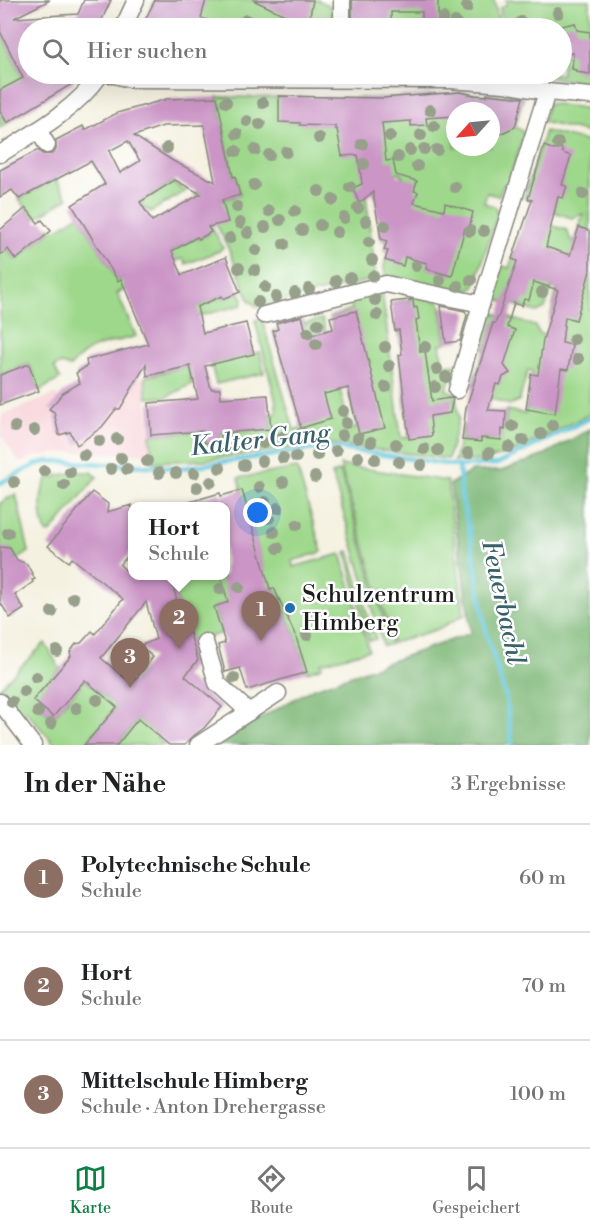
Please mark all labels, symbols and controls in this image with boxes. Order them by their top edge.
search box [18,18,572,84]
icon: search [39,35,72,68]
text: Hier suchen [87,38,207,65]
north arrow [446,102,500,156]
water label: Kalter Gang [188,417,333,463]
your location [243,498,272,527]
popup [128,502,230,580]
text: Hort [149,515,199,542]
water label: Feuerbachl [474,537,532,668]
text: Schule [149,542,209,567]
place label: Schulzentrum Himberg [302,580,455,638]
pin: 1 [242,592,280,641]
pin: 2 [160,600,198,649]
marker: Schulzentrum Himberg [283,601,297,615]
pin: 3 [110,638,150,688]
text: In der Nähe [24,768,166,800]
text: 3 Ergebnisse [451,772,566,797]
text: Polytechnische Schule [81,852,311,879]
text: 1 [39,866,48,891]
text: 60 m [519,866,566,891]
text: Schule [81,879,142,904]
text: Hort [81,960,132,987]
text: 2 [37,974,50,999]
text: 70 m [522,974,566,999]
text: Schule [81,987,142,1012]
text: Mittelschule Himberg [81,1068,308,1095]
text: 3 [37,1082,50,1107]
text: 100 m [510,1082,566,1107]
text: Schule · Anton Drehergasse [81,1095,326,1120]
tab: Karte [70,1162,111,1218]
tab: Route [250,1162,293,1218]
tab: Gespeichert [432,1162,520,1218]

